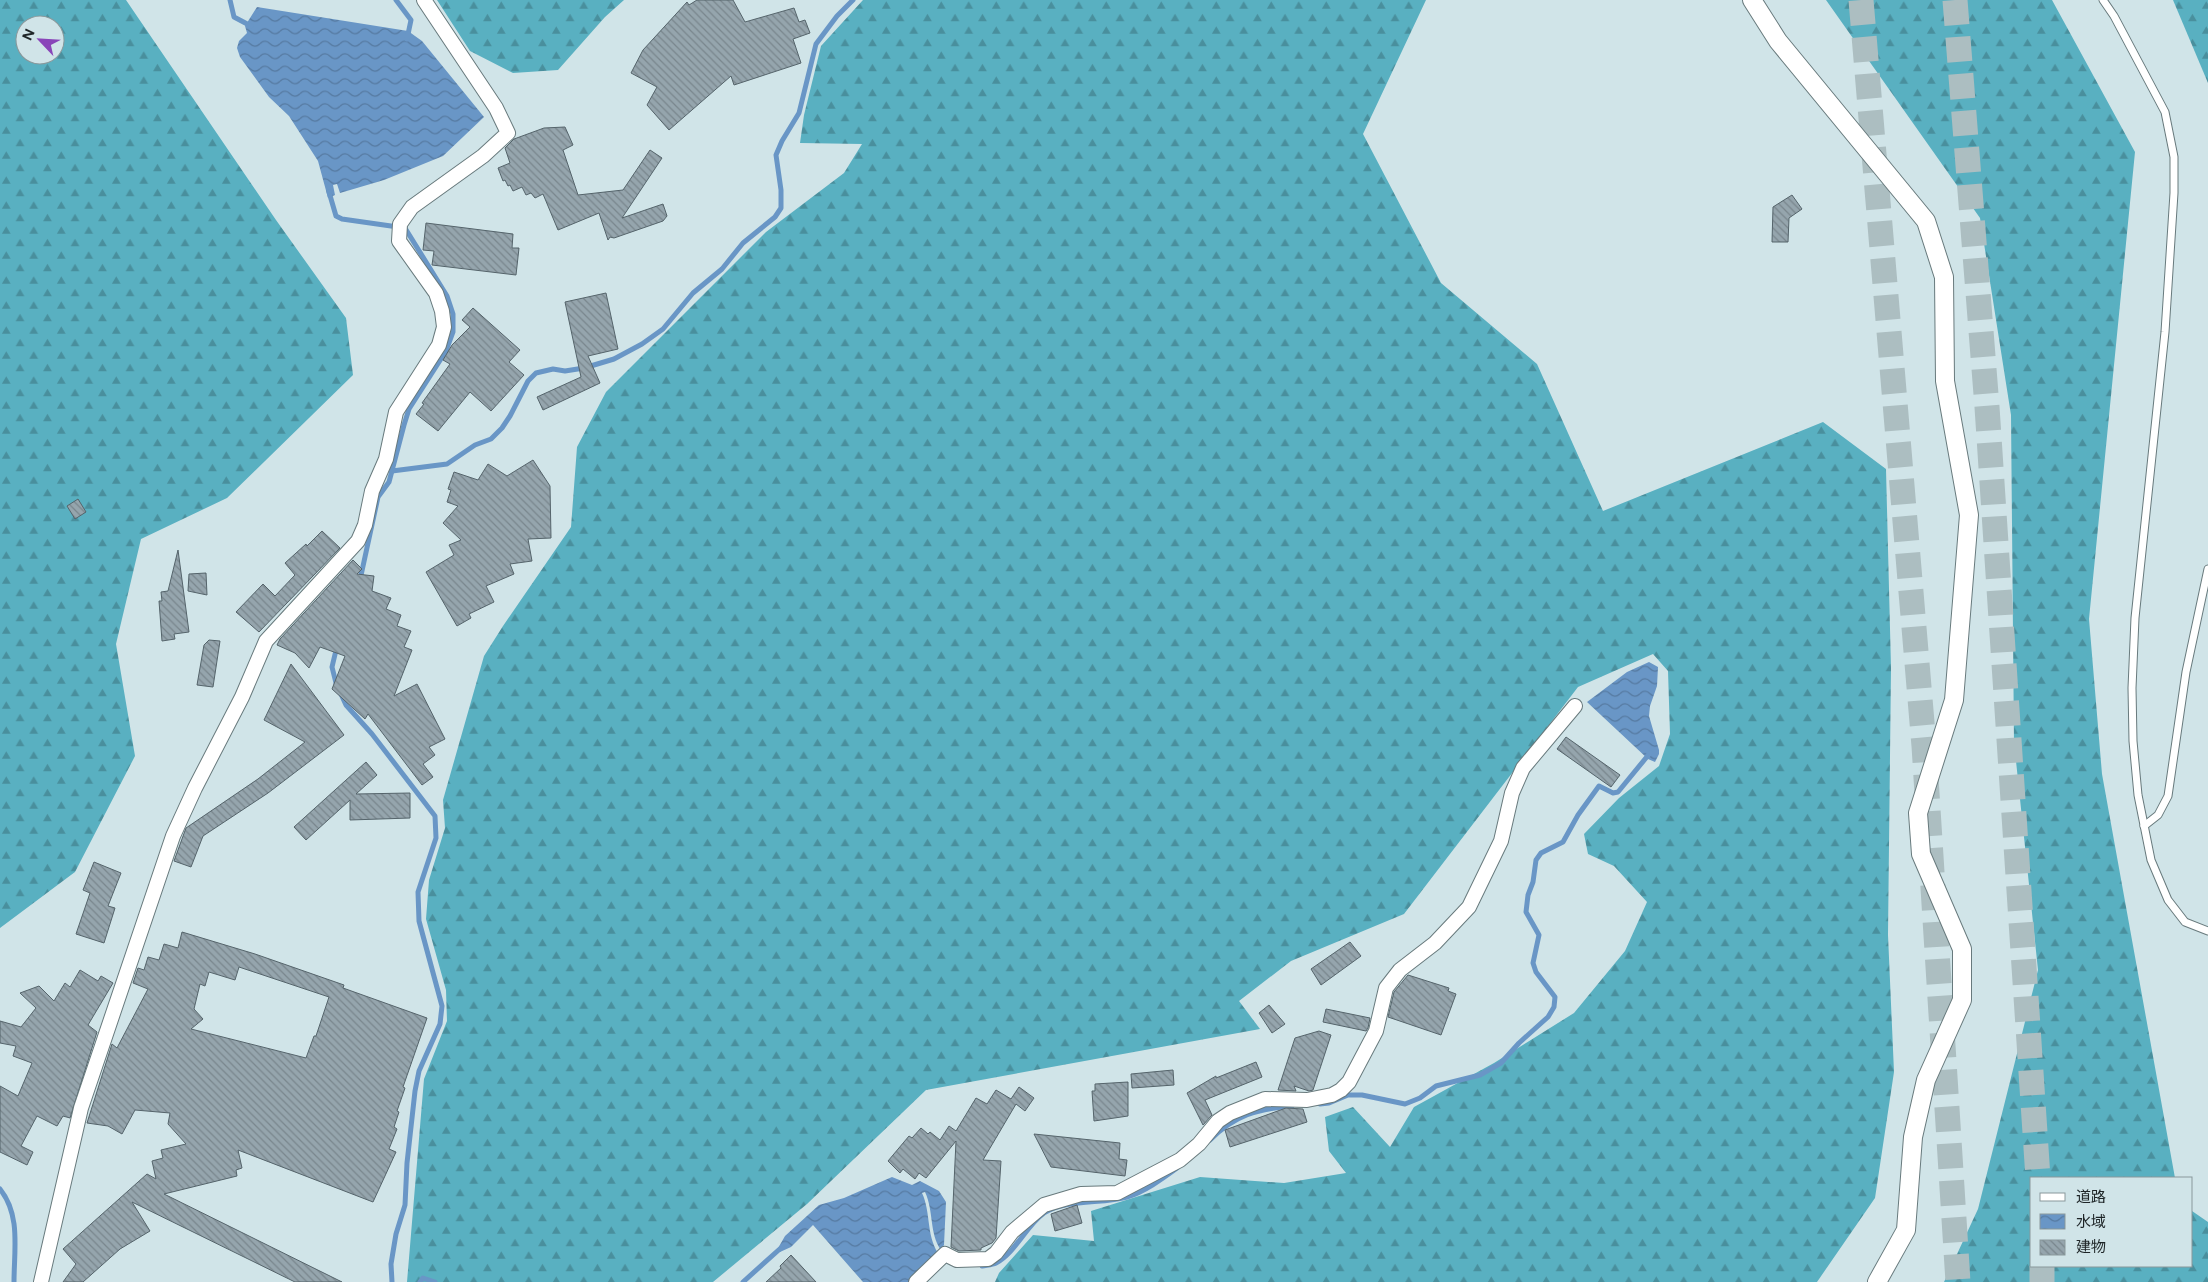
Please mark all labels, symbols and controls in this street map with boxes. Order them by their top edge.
north arrow [15,15,65,65]
text: N [19,26,39,43]
legend [2030,1177,2193,1267]
text: 道路 [2076,1188,2106,1206]
text: 水域 [2076,1213,2106,1231]
text: 建物 [2076,1238,2106,1256]

